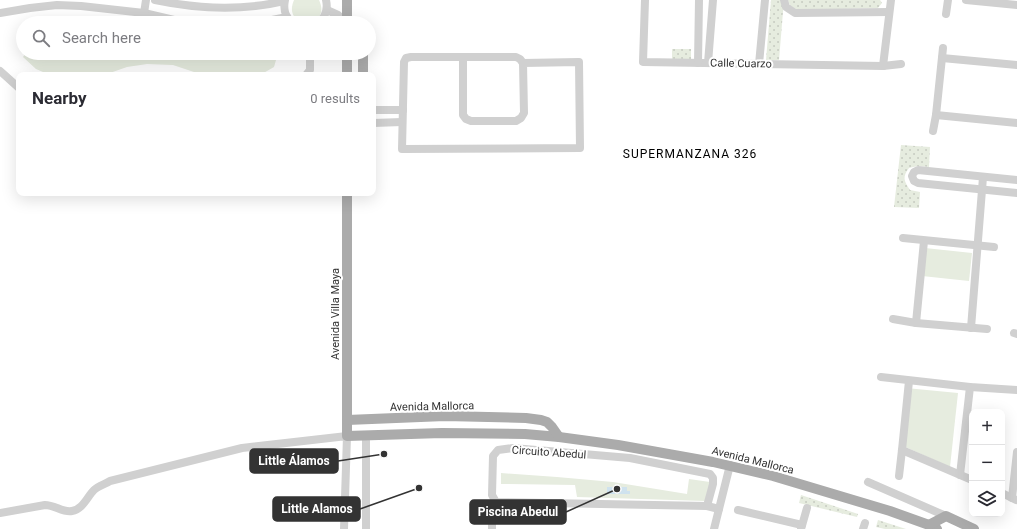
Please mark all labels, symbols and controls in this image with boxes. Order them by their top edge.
search box [16,16,376,60]
icon: search [30,27,52,49]
text: Search here [62,29,141,47]
street label: Calle Cuarzo [710,56,772,71]
text: Nearby [32,88,87,108]
text: 0 results [310,91,360,106]
district label: SUPERMANZANA 326 [623,147,757,161]
street label: Avenida Villa Maya [329,268,342,360]
street label: Avenida Mallorca [390,399,474,414]
map controls [969,409,1005,517]
button: + [969,409,1005,445]
street label: Circuito Abedul [511,443,587,462]
street label: Avenida Mallorca [710,444,795,477]
button: − [969,445,1005,481]
callout: Little Álamos [250,449,338,473]
text: Little Álamos [258,453,330,468]
button: layers [969,481,1005,517]
callout: Little Alamos [273,497,360,521]
callout: Piscina Abedul [470,500,566,524]
text: Little Alamos [281,502,353,516]
text: Piscina Abedul [478,505,558,519]

